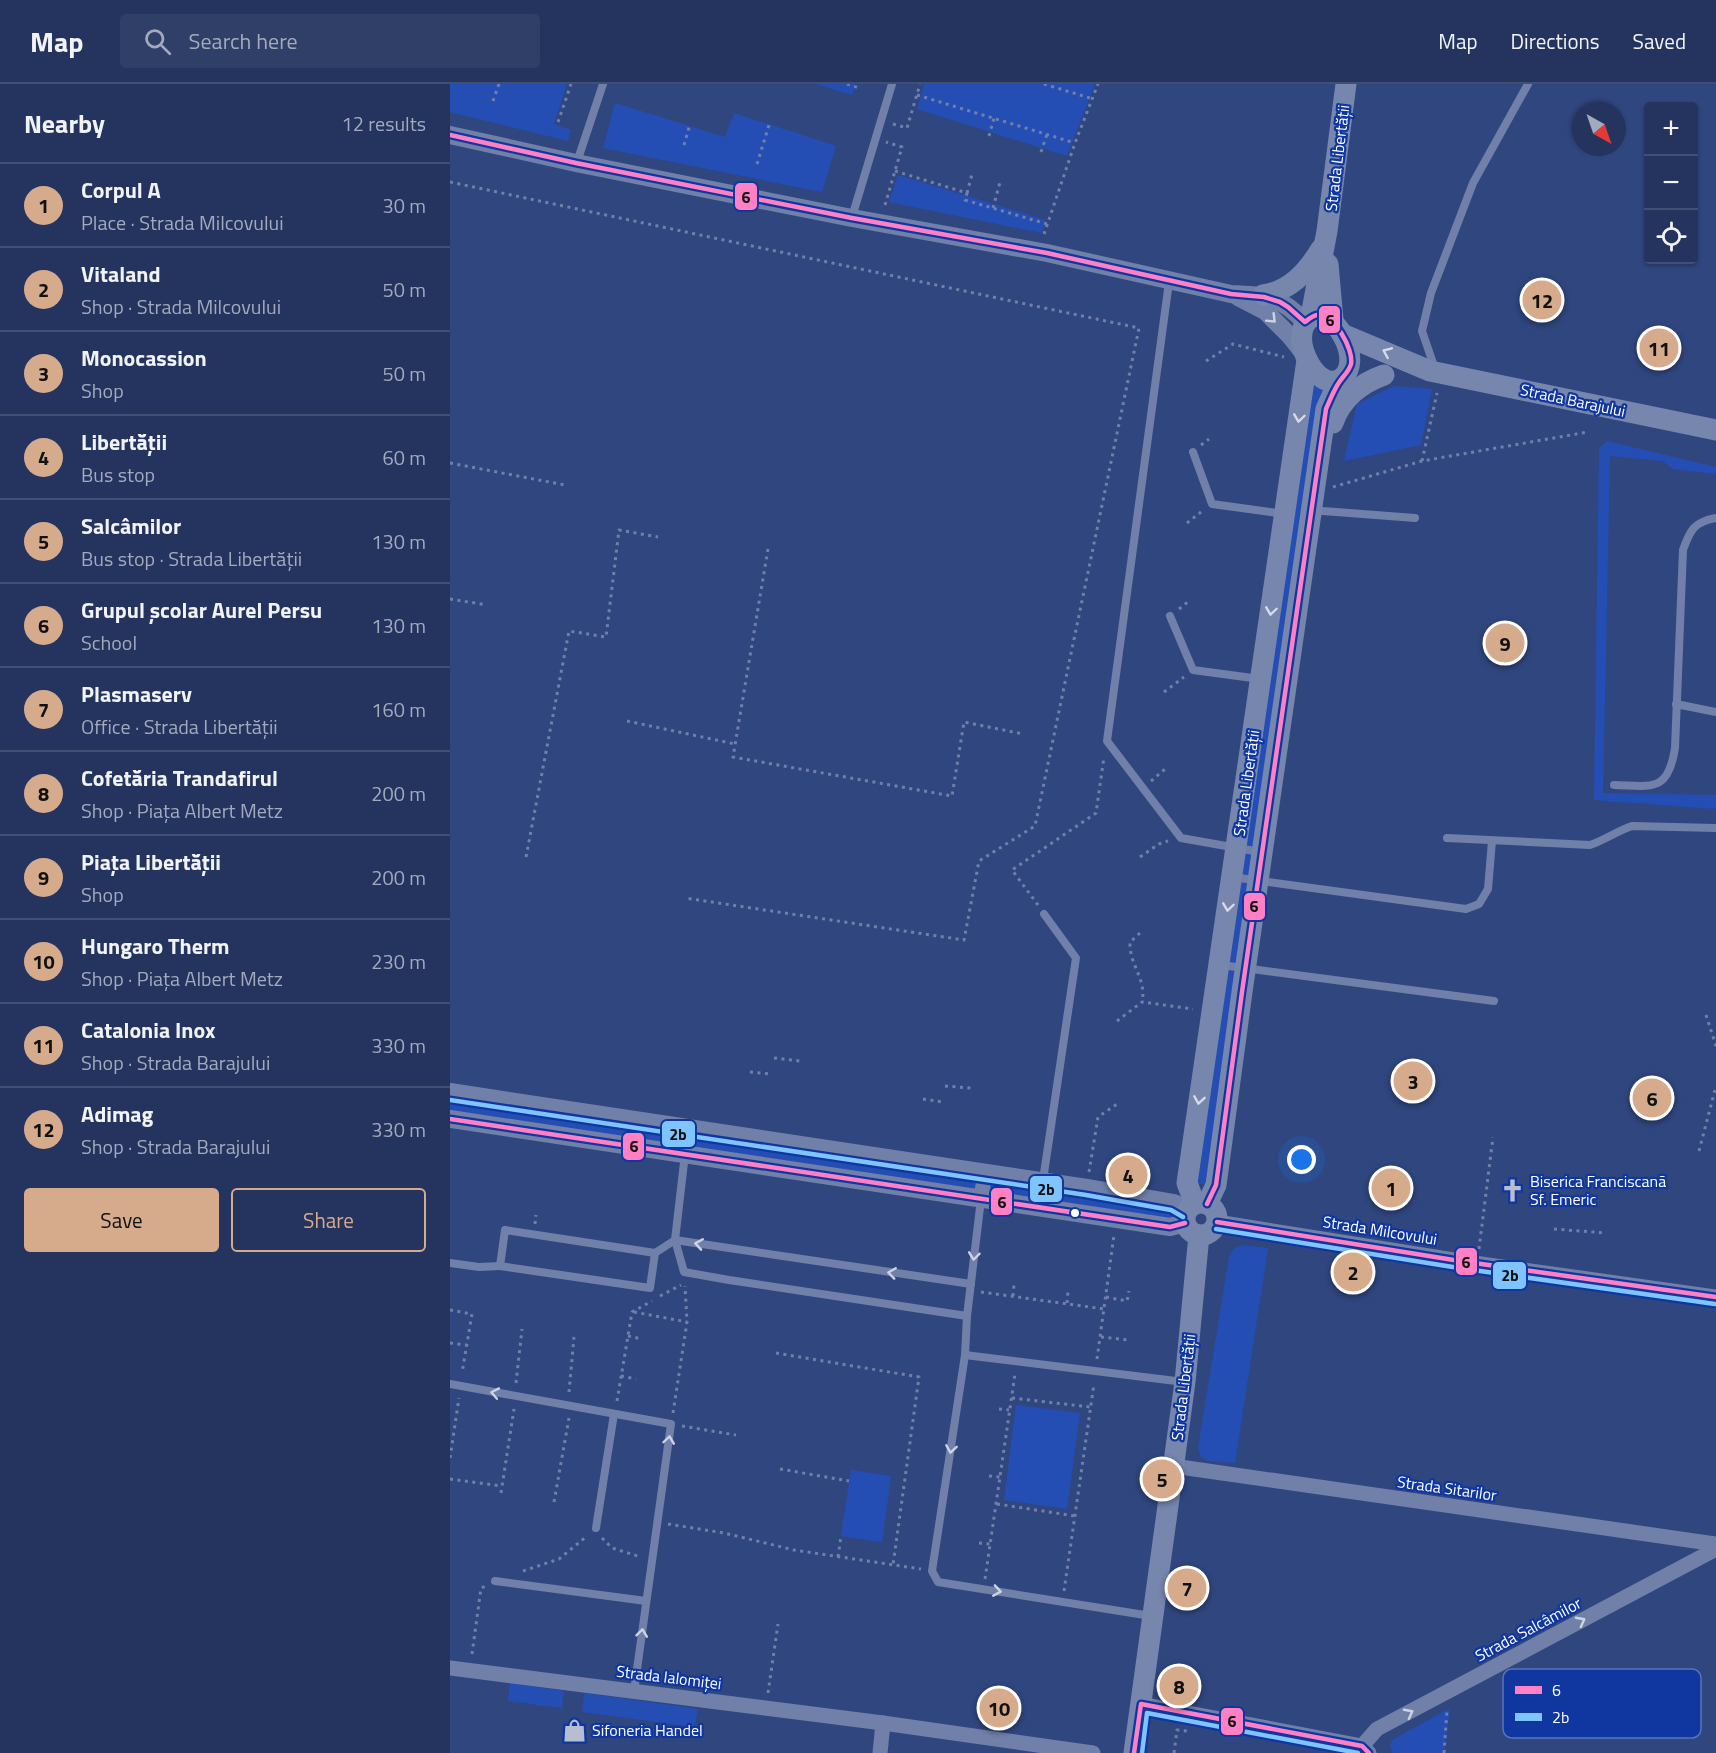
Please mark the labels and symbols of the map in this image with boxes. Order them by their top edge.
north arrow [1572,102,1626,156]
street label: Strada Libertății [1319,103,1355,213]
line badge: 6 [734,182,758,211]
text: 6 [742,185,751,209]
pin: 12 [1522,278,1562,322]
line badge: 6 [1318,305,1341,334]
text: 6 [1326,308,1335,332]
one-way arrow [1265,311,1276,322]
pin: 11 [1640,326,1678,370]
one-way arrow [1382,347,1393,359]
street label: Strada Barajului [1518,377,1628,423]
one-way arrow [1293,413,1305,422]
one-way arrow [1266,606,1278,615]
pin: 9 [1486,620,1524,666]
street label: Strada Libertății [1227,728,1265,838]
line badge: 6 [1243,892,1266,921]
text: 6 [1250,894,1259,918]
one-way arrow [1222,903,1234,912]
pin: 3 [1394,1058,1432,1104]
pin: 6 [1632,1076,1672,1120]
one-way arrow [1194,1096,1206,1105]
line badge: 2b [661,1120,696,1148]
text: 2b [669,1122,687,1146]
line badge: 6 [622,1132,645,1161]
text: 6 [630,1134,639,1158]
your location [1287,1145,1316,1174]
pin: 4 [1108,1152,1148,1198]
pin: 1 [1372,1166,1410,1210]
place label: Biserica Franciscană Sf. Emeric [1530,1169,1666,1211]
line badge: 2b [1029,1175,1063,1203]
text: 2b [1037,1177,1055,1201]
church icon: Biserica Franciscană Sf. Emeric [1499,1177,1525,1203]
line badge: 6 [990,1187,1013,1216]
text: 6 [998,1190,1007,1214]
unlabelled marker [1069,1207,1081,1219]
street label: Strada Milcovului [1321,1209,1439,1251]
one-way arrow [694,1238,704,1250]
line badge: 6 [1455,1247,1478,1276]
pin: 2 [1334,1250,1372,1294]
text: 6 [1462,1250,1471,1274]
one-way arrow [968,1251,981,1260]
line badge: 2b [1492,1261,1527,1290]
text: 2b [1501,1263,1519,1287]
one-way arrow [887,1267,897,1279]
street label: Strada Libertății [1165,1332,1201,1442]
one-way arrow [490,1387,500,1399]
one-way arrow [663,1435,675,1444]
one-way arrow [945,1445,957,1454]
pin: 5 [1142,1456,1182,1502]
street label: Strada Sitarilor [1396,1469,1499,1507]
pin: 7 [1168,1566,1206,1610]
one-way arrow [992,1585,1001,1597]
street label: Strada Salcâmilor [1470,1591,1586,1667]
one-way arrow [1575,1617,1586,1628]
one-way arrow [635,1628,648,1637]
street label: Strada Ialomiței [615,1659,723,1695]
pin: 8 [1160,1664,1198,1708]
legend [1503,1669,1701,1738]
text: 6 [1552,1678,1561,1702]
pin: 10 [980,1686,1018,1730]
text: 2b [1552,1705,1569,1729]
line badge: 6 [1220,1707,1244,1736]
one-way arrow [1403,1708,1414,1720]
text: 6 [1228,1709,1237,1733]
shop icon: Sifoneria Handel [561,1717,587,1743]
place label: Sifoneria Handel [592,1718,703,1742]

